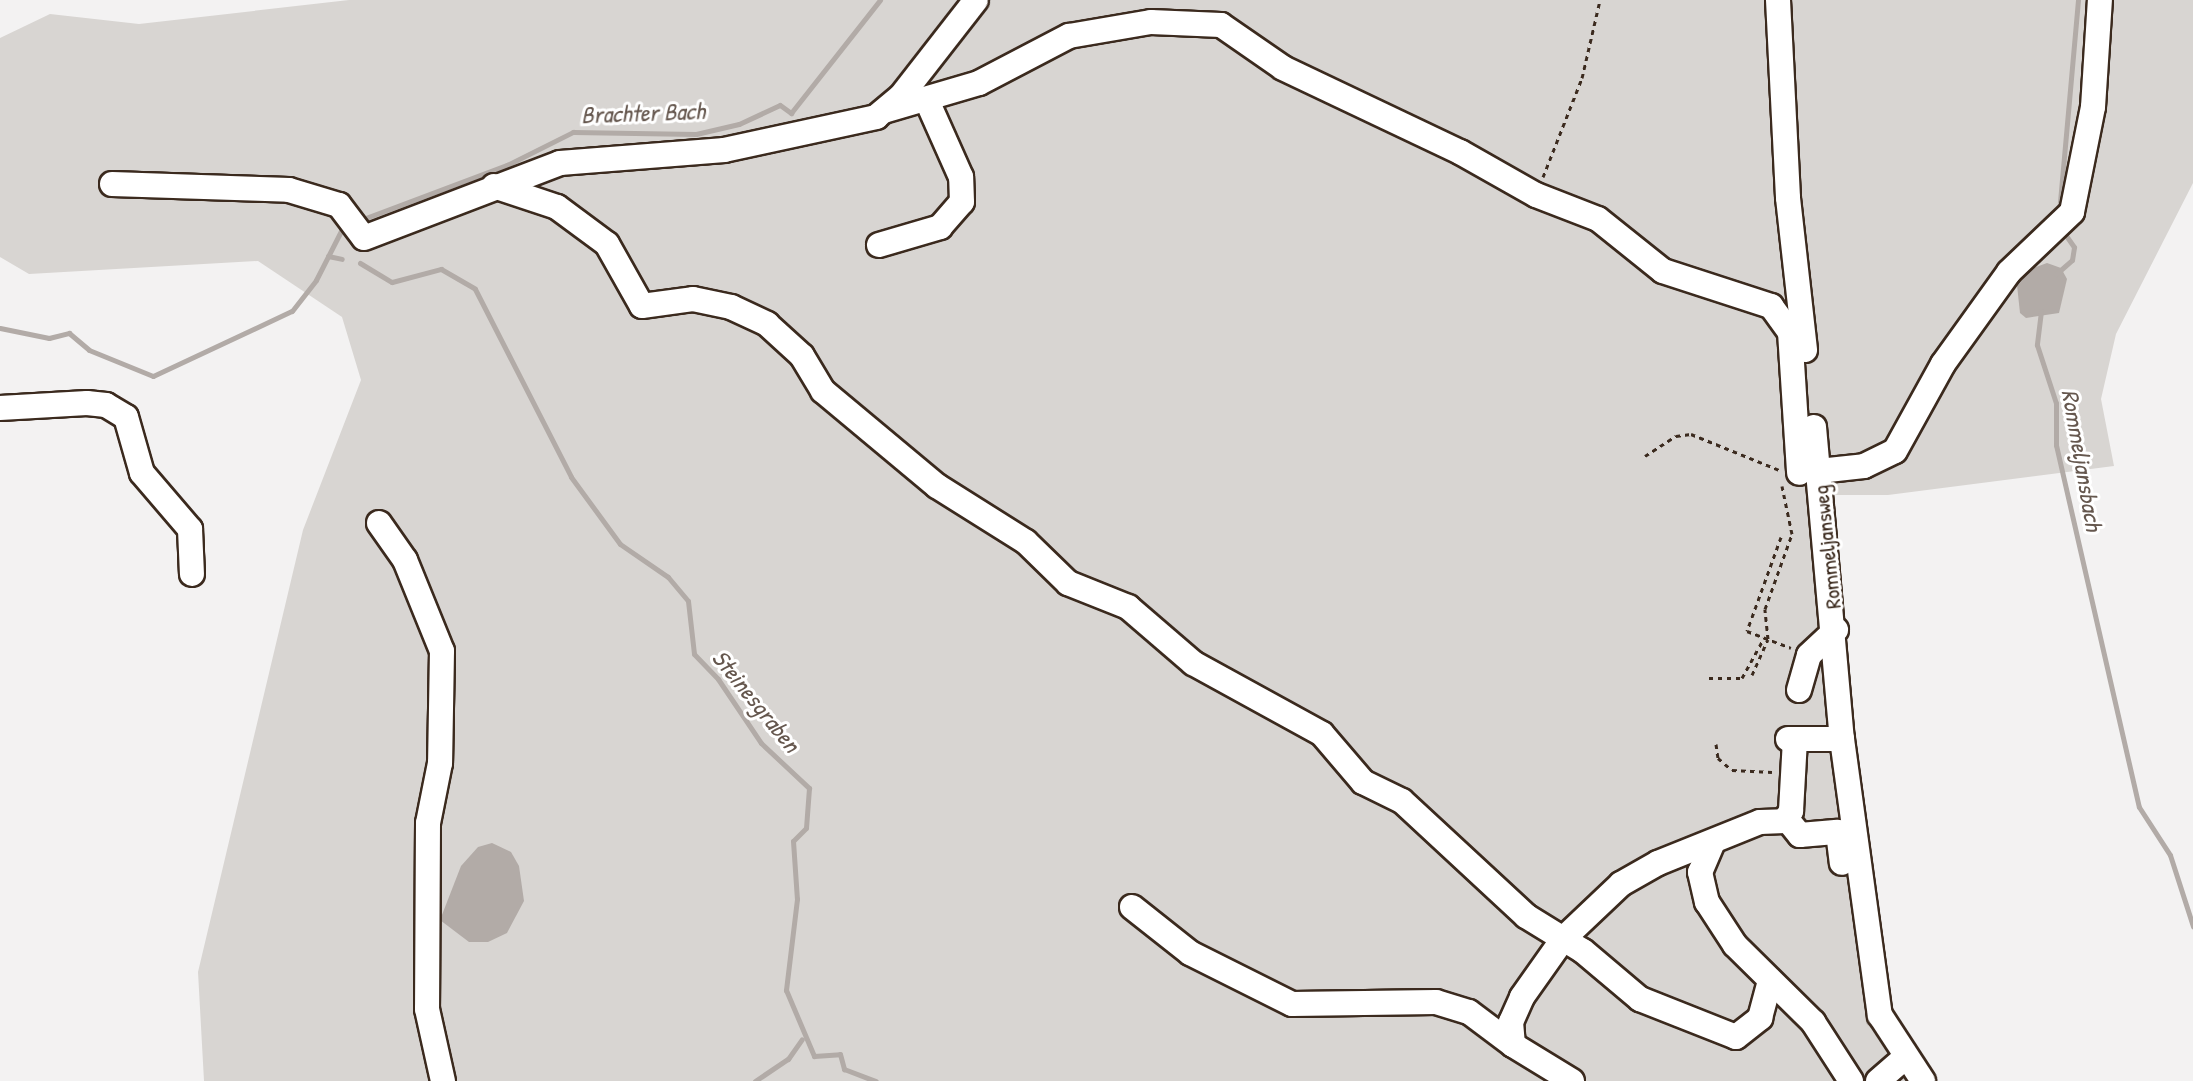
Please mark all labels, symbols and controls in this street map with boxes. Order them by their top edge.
water label: Brachter Bach [581,96,705,130]
water label: Rommeljansbach [2055,387,2109,533]
street label: Rommeljansweg [1807,484,1847,610]
water label: Steinesgraben [706,644,806,758]

